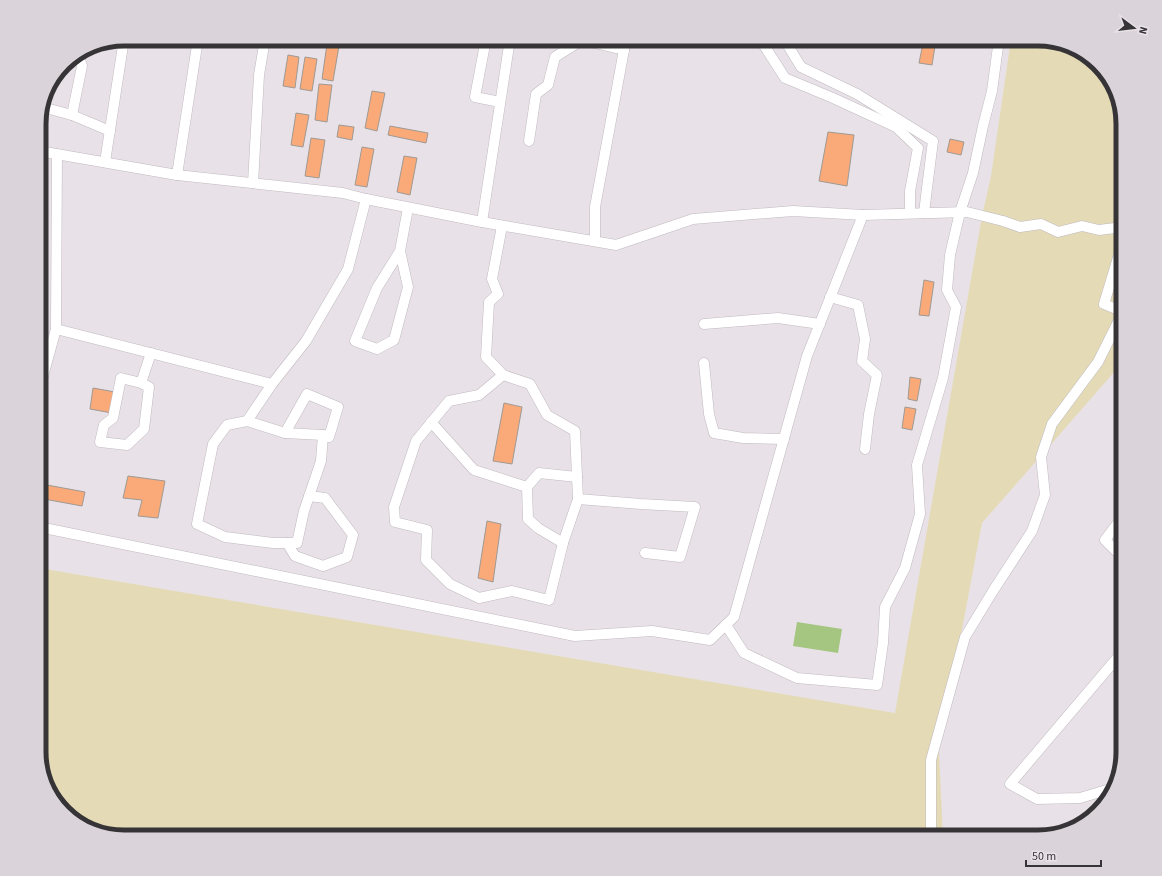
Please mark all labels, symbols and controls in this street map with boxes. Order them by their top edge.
north arrow [1114,8,1154,48]
text: N [1135,25,1151,36]
scale bar [1026,842,1101,868]
text: 50 m [1032,848,1056,865]

